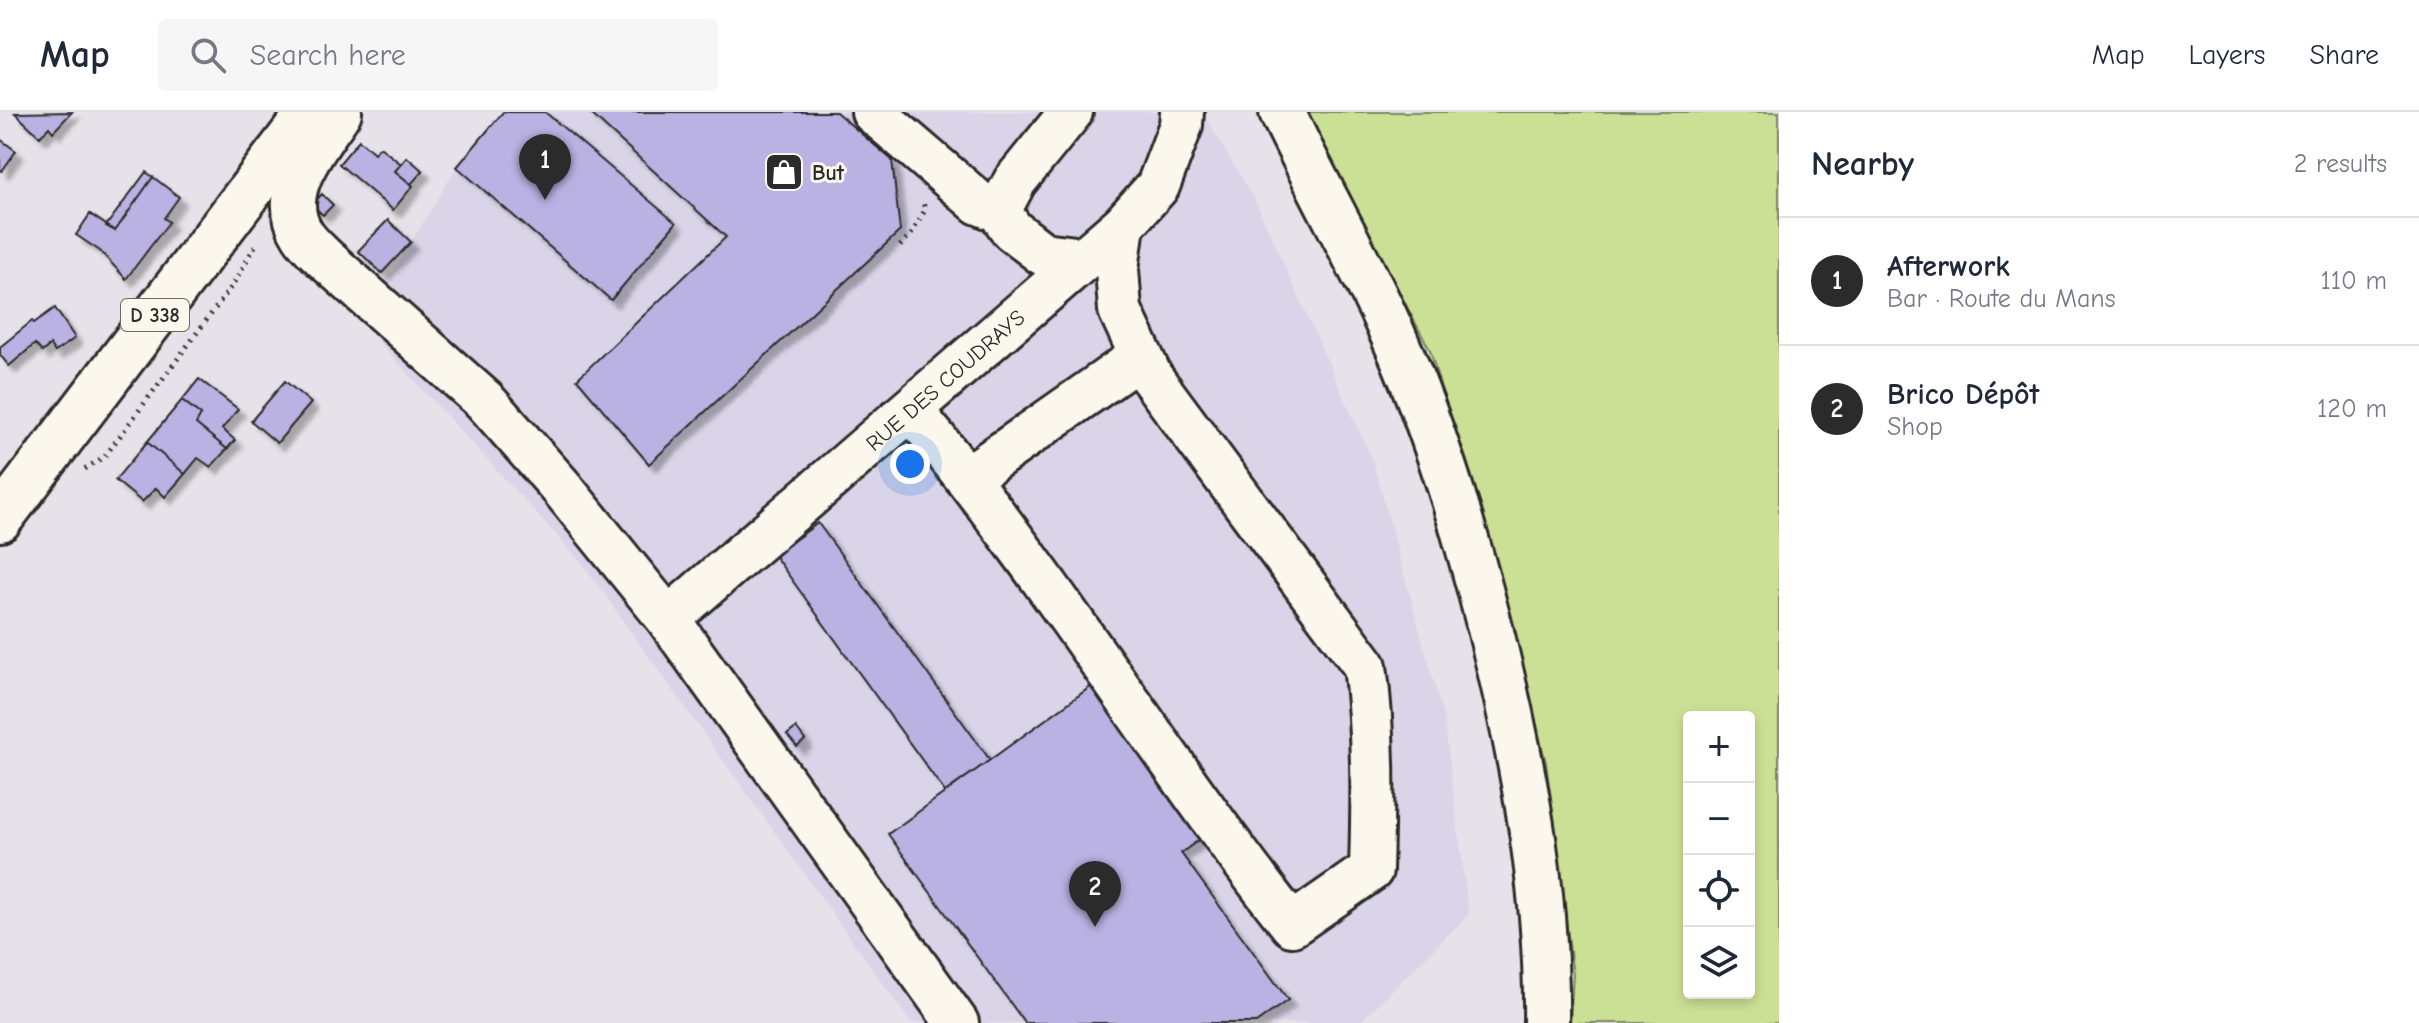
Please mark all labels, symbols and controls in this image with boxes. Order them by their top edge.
search box [158,19,718,91]
text: Map [40,33,110,77]
icon: search [186,33,230,77]
text: Search here [250,38,406,73]
text: Map [2092,39,2145,71]
text: Layers [2189,39,2265,71]
text: Share [2309,39,2379,71]
pin: 1 [519,134,571,200]
text: Nearby [1811,144,1914,184]
text: 2 results [2294,149,2387,179]
shop icon: But [763,151,805,193]
place label: But [812,160,845,186]
text: Afterwork [1887,249,2010,284]
text: 1 [1832,266,1842,296]
text: 110 m [2320,266,2387,296]
text: Bar · Route du Mans [1887,284,2116,314]
road number: D 338 [121,299,189,331]
street label: RUE DES COUDRAYS [861,305,1030,457]
text: Brico Dépôt [1887,377,2039,412]
text: 2 [1831,394,1843,424]
text: 120 m [2317,394,2387,424]
text: Shop [1887,412,1943,442]
your location [890,444,930,484]
map controls [1683,711,1755,999]
button: + [1683,711,1755,783]
button: − [1683,783,1755,855]
button: locate [1683,855,1755,927]
pin: 2 [1069,861,1121,927]
button: layers [1683,927,1755,999]

